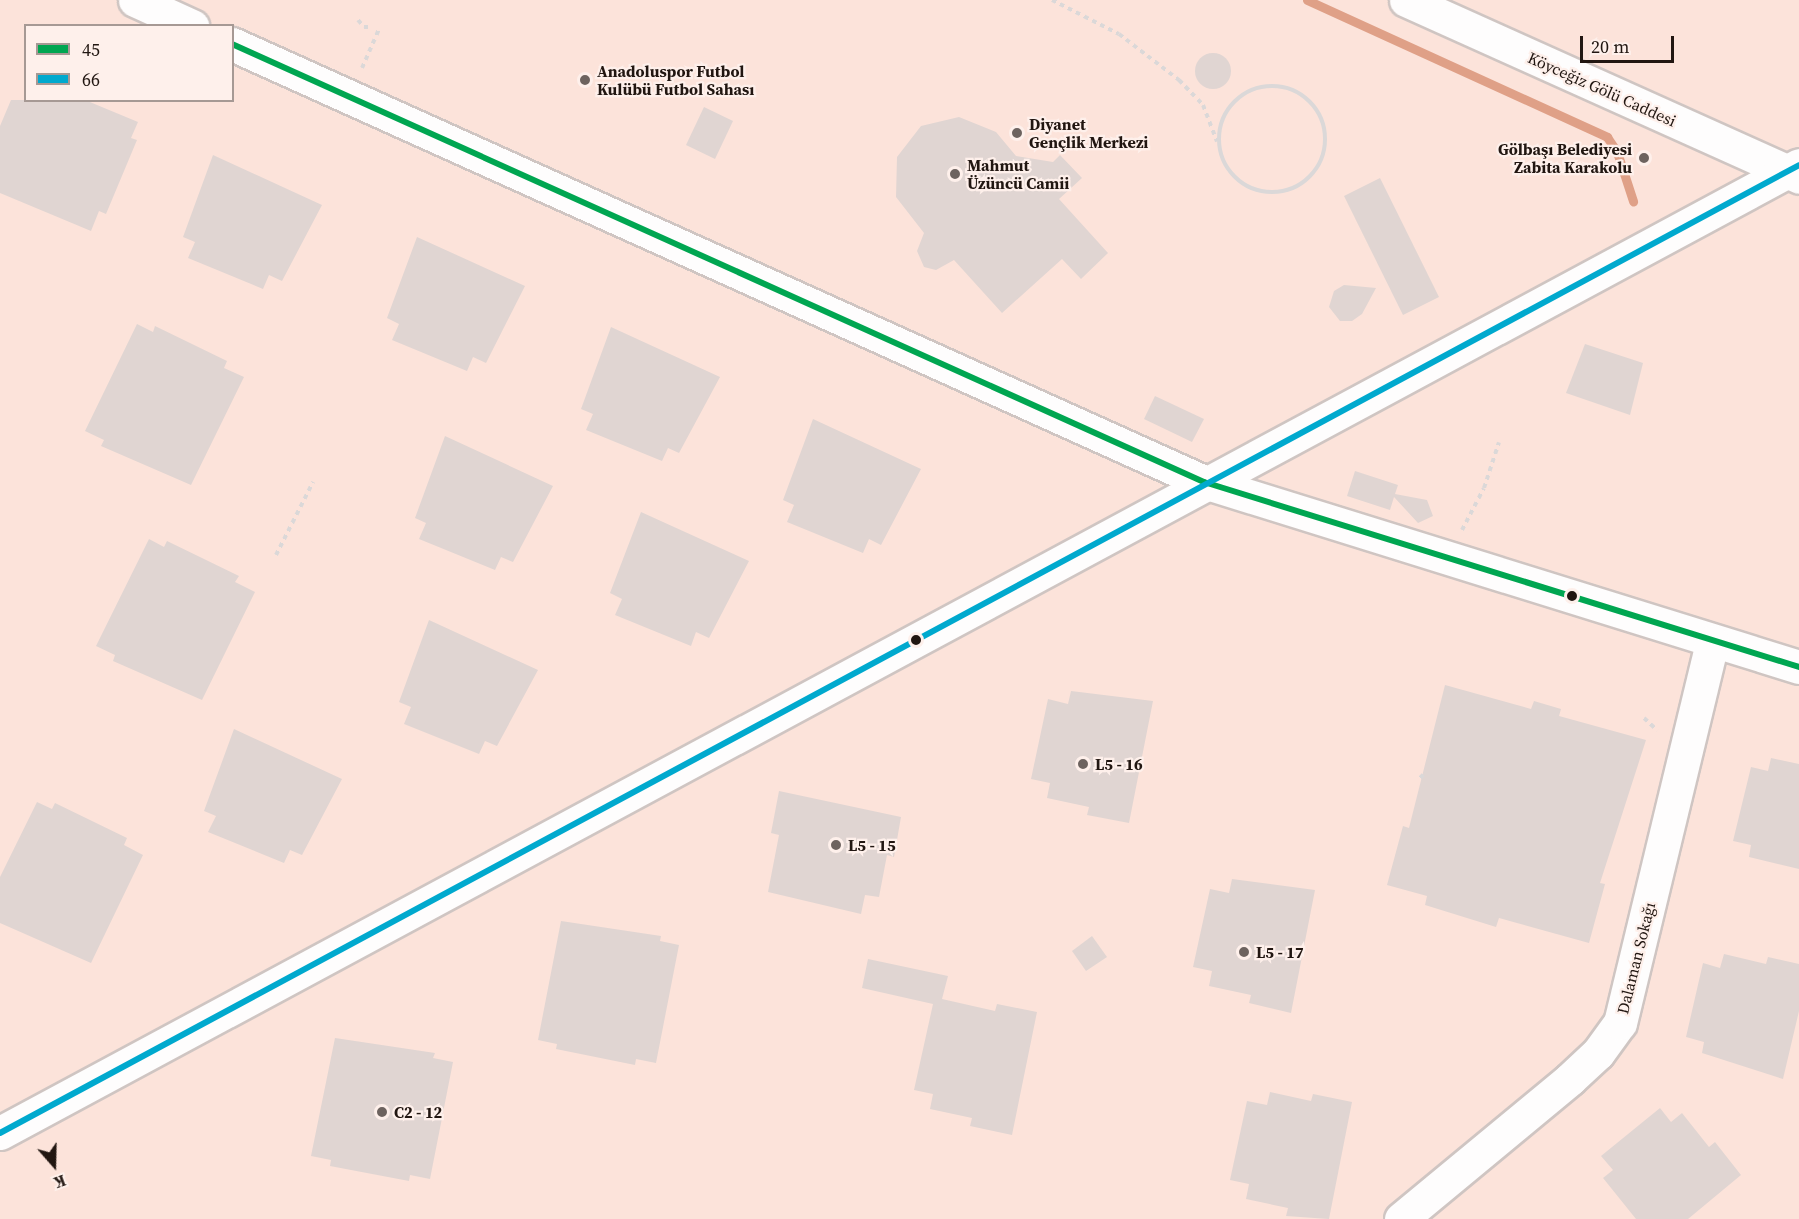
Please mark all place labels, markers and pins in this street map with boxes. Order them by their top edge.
place label: Anadoluspor Futbol Kulübü Futbol Sahası [597,61,754,99]
marker: Anadoluspor Futbol Kulübü Futbol Sahası [578,73,592,87]
place label: Diyanet Gençlik Merkezi [1029,114,1148,152]
marker: Diyanet Gençlik Merkezi [1010,126,1024,140]
place label: Gölbaşı Belediyesi Zabita Karakolu [1498,139,1632,177]
marker: Gölbaşı Belediyesi Zabita Karakolu [1637,151,1651,165]
place label: Mahmut Üzüncü Camii [967,155,1069,193]
marker: Mahmut Üzüncü Camii [948,167,962,181]
unlabelled marker [1566,590,1578,602]
unlabelled marker [910,634,922,646]
place label: L5 - 16 [1095,754,1143,774]
marker: L5 - 16 [1076,757,1090,771]
place label: L5 - 15 [848,835,896,855]
marker: L5 - 15 [829,838,843,852]
place label: L5 - 17 [1256,942,1304,962]
marker: L5 - 17 [1237,945,1251,959]
place label: C2 - 12 [394,1102,442,1122]
marker: C2 - 12 [375,1105,389,1119]

